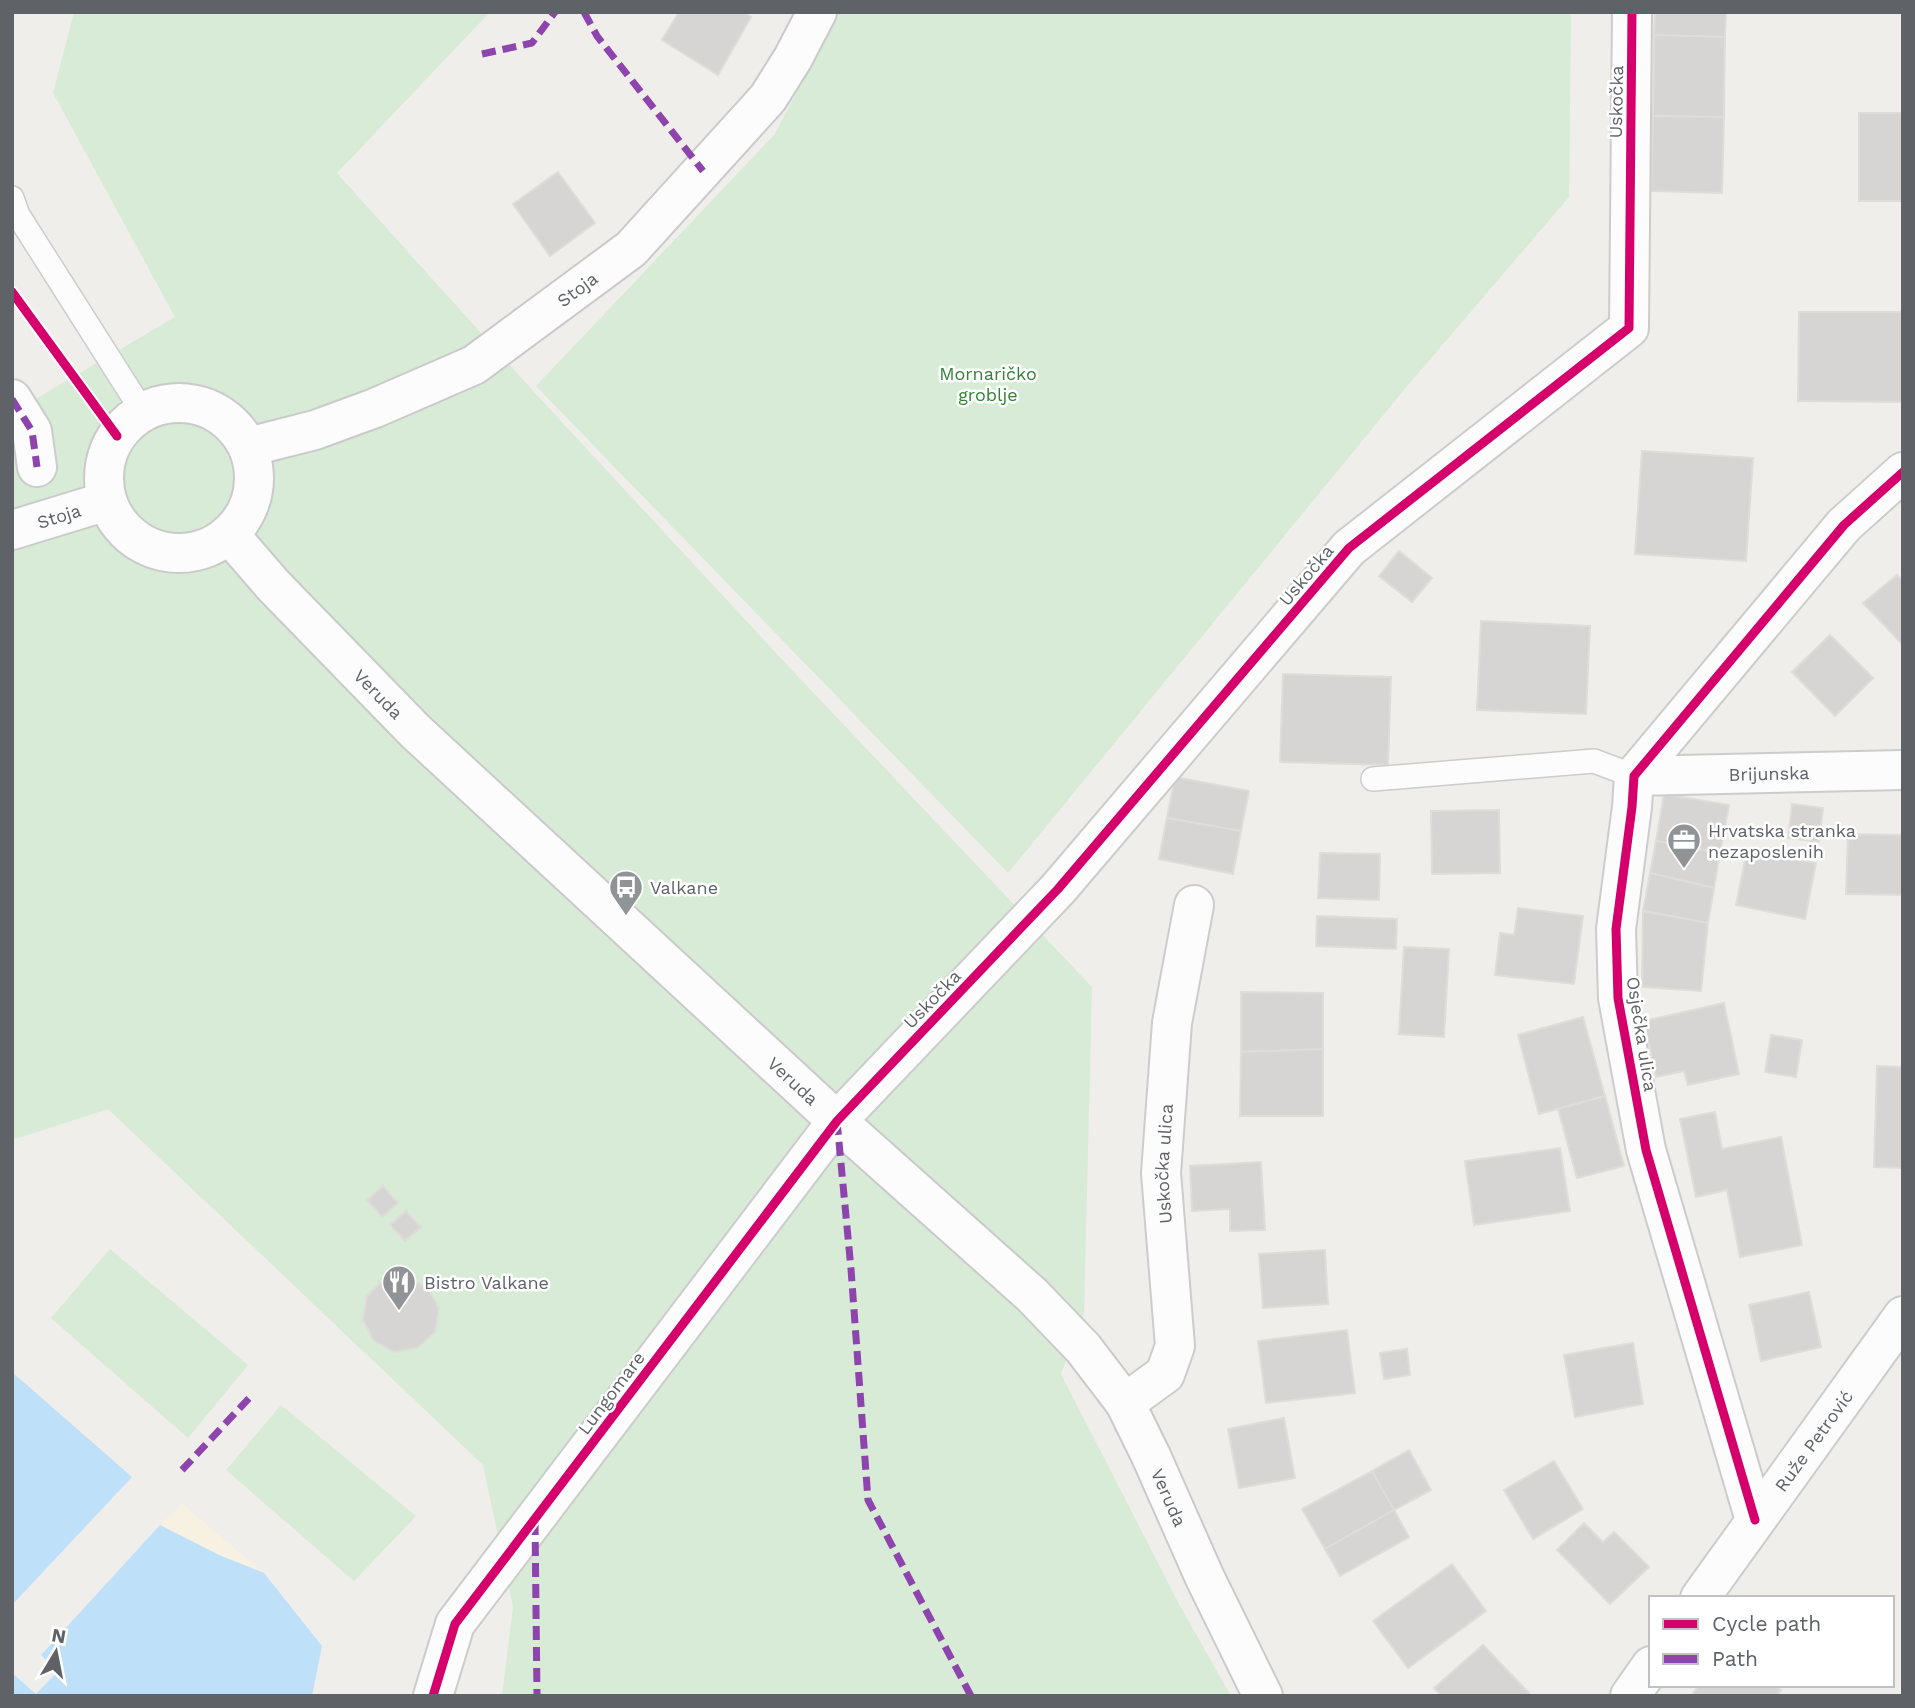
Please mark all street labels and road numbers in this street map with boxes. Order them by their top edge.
street label: Uskočka [1605,65,1627,139]
street label: Stoja [553,267,601,311]
street label: Stoja [34,499,83,532]
street label: Uskočka [1274,540,1338,610]
street label: Veruda [350,664,408,723]
street label: Brijunska [1728,762,1810,784]
street label: Uskočka [899,965,965,1033]
street label: Osječka ulica [1623,975,1661,1093]
street label: Veruda [764,1052,823,1109]
street label: Uskočka ulica [1150,1103,1177,1225]
street label: Lungomare [573,1348,649,1438]
street label: Ruže Petrović [1770,1386,1857,1495]
street label: Veruda [1147,1465,1191,1530]

